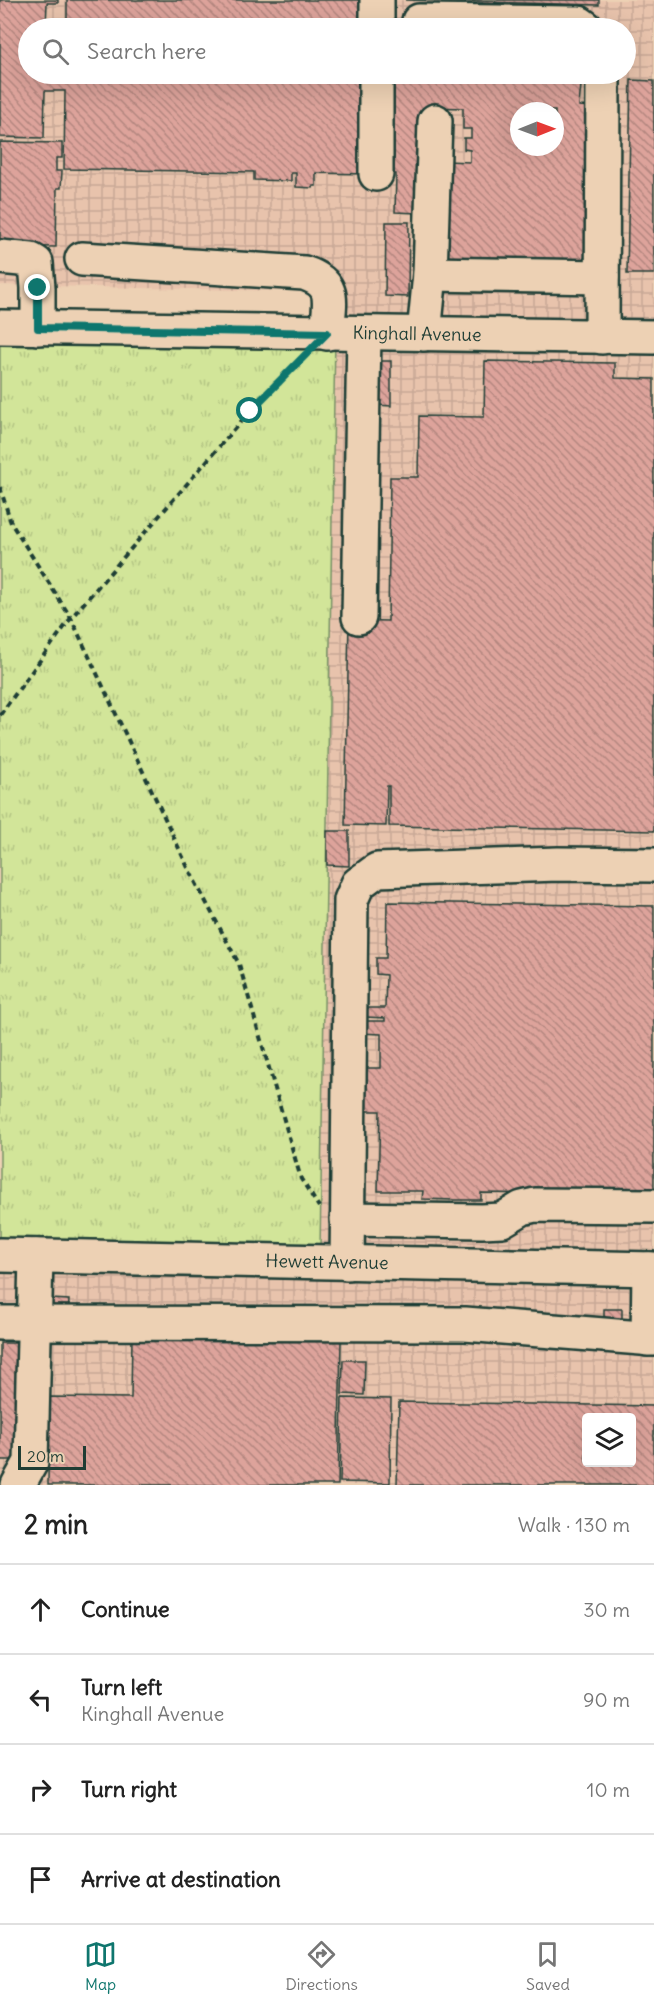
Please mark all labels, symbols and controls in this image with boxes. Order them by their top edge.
search box [18,18,636,84]
icon: search [39,35,72,68]
text: Search here [87,37,206,65]
north arrow [510,102,564,156]
route end [24,274,50,300]
street label: Kinghall Avenue [352,321,482,346]
route start [236,397,262,423]
street label: Hewett Avenue [265,1249,389,1274]
map controls [582,1413,636,1467]
button: layers [582,1413,636,1467]
scale bar [18,1443,86,1470]
text: 20 m [27,1446,64,1466]
text: 2 min [24,1508,88,1541]
text: Walk · 130 m [518,1512,630,1537]
icon: ahead [24,1593,57,1626]
text: Continue [81,1595,170,1623]
text: 30 m [583,1597,630,1622]
text: Turn left [81,1673,162,1701]
icon: left [24,1683,57,1716]
text: 90 m [583,1687,630,1712]
text: Kinghall Avenue [81,1701,224,1726]
icon: right [24,1773,57,1806]
text: Turn right [81,1775,177,1803]
text: 10 m [587,1777,630,1802]
icon: arrive [24,1863,57,1896]
text: Arrive at destination [81,1865,281,1893]
tab: Map [84,1938,117,1994]
tab: Directions [285,1938,358,1994]
tab: Saved [526,1938,570,1994]

